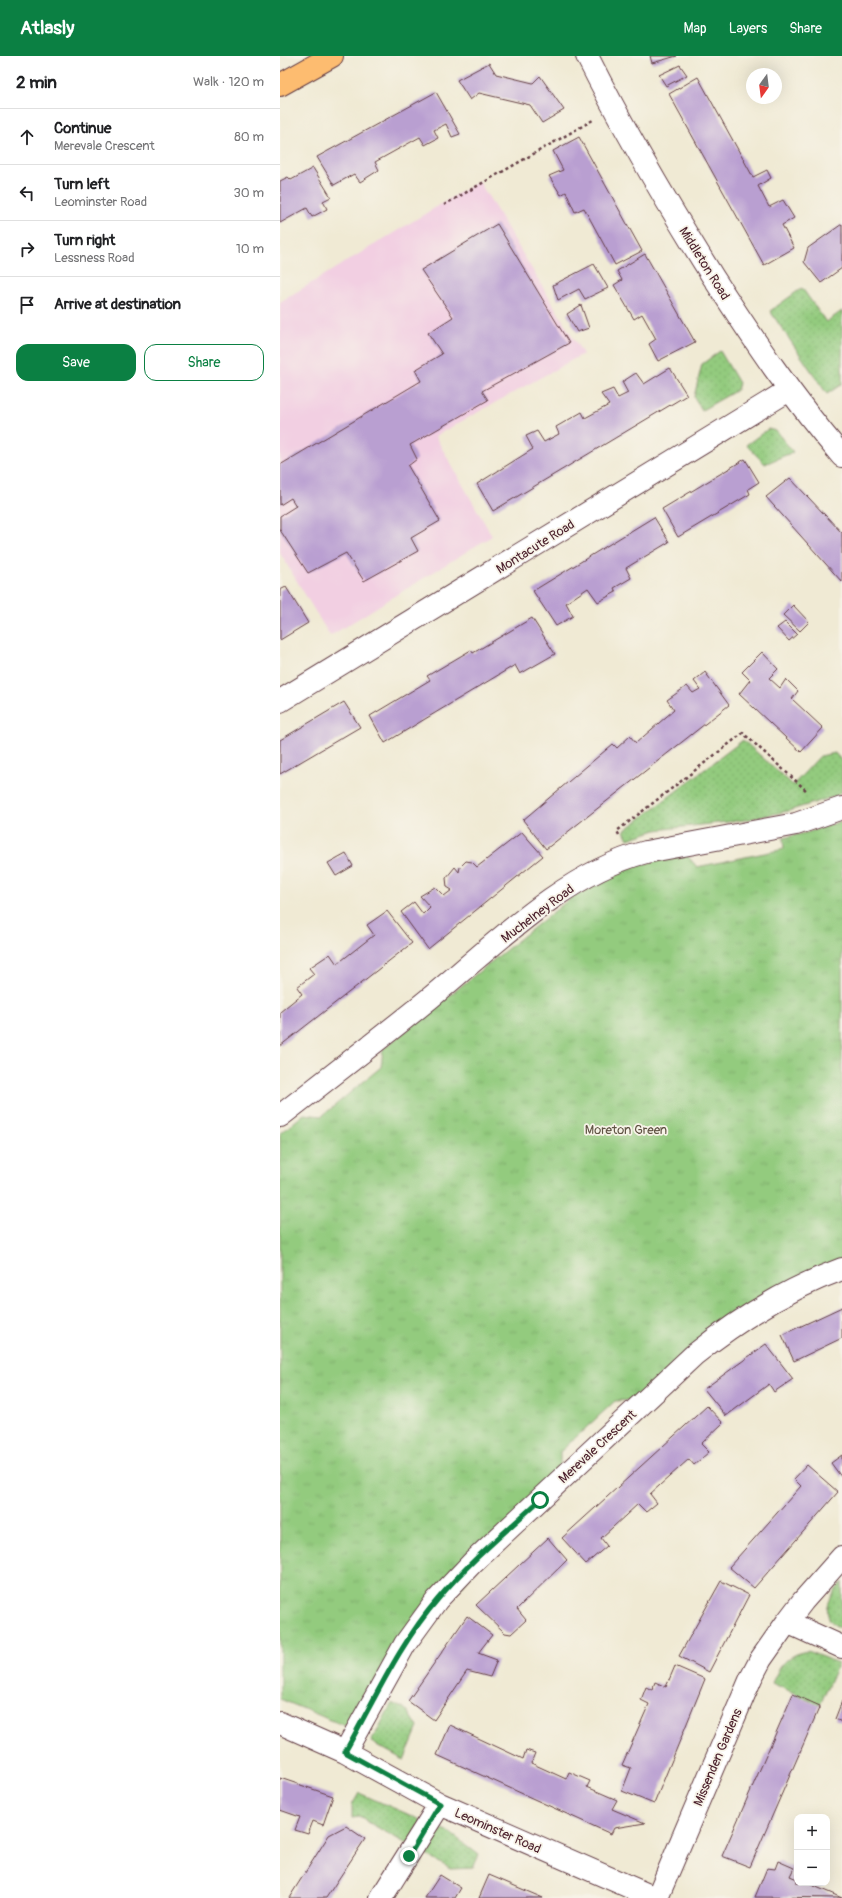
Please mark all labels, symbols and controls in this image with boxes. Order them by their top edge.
text: Atlasly [20,16,74,40]
text: Map [684,20,707,37]
text: Layers [729,20,767,37]
text: Share [789,20,822,37]
north arrow [746,68,782,104]
text: 2 min [16,72,57,93]
text: Walk · 120 m [193,74,264,90]
text: Continue [54,119,112,138]
icon: ahead [16,126,38,148]
text: 80 m [234,129,264,145]
text: Merevale Crescent [54,138,155,154]
text: Turn left [54,175,110,194]
icon: left [16,182,38,204]
text: 30 m [234,185,264,201]
text: Leominster Road [54,194,147,210]
street label: Middleton Road [675,224,733,303]
text: Turn right [54,231,115,250]
icon: right [16,238,38,260]
text: 10 m [236,241,264,257]
text: Lessness Road [54,250,135,266]
icon: arrive [16,294,38,316]
text: Arrive at destination [54,295,181,314]
button: Save [16,344,136,381]
button: Share [144,344,264,381]
street label: Montacute Road [493,516,578,577]
street label: Muchelney Road [498,881,577,946]
park label: Moreton Green [585,1122,667,1138]
street label: Merevale Crescent [555,1406,640,1487]
route start [531,1491,549,1509]
street label: Missenden Gardens [690,1706,746,1808]
street label: Leominster Road [452,1805,543,1857]
map controls [794,1814,830,1886]
button: + [794,1814,830,1850]
route end [400,1847,418,1865]
button: − [794,1850,830,1886]

